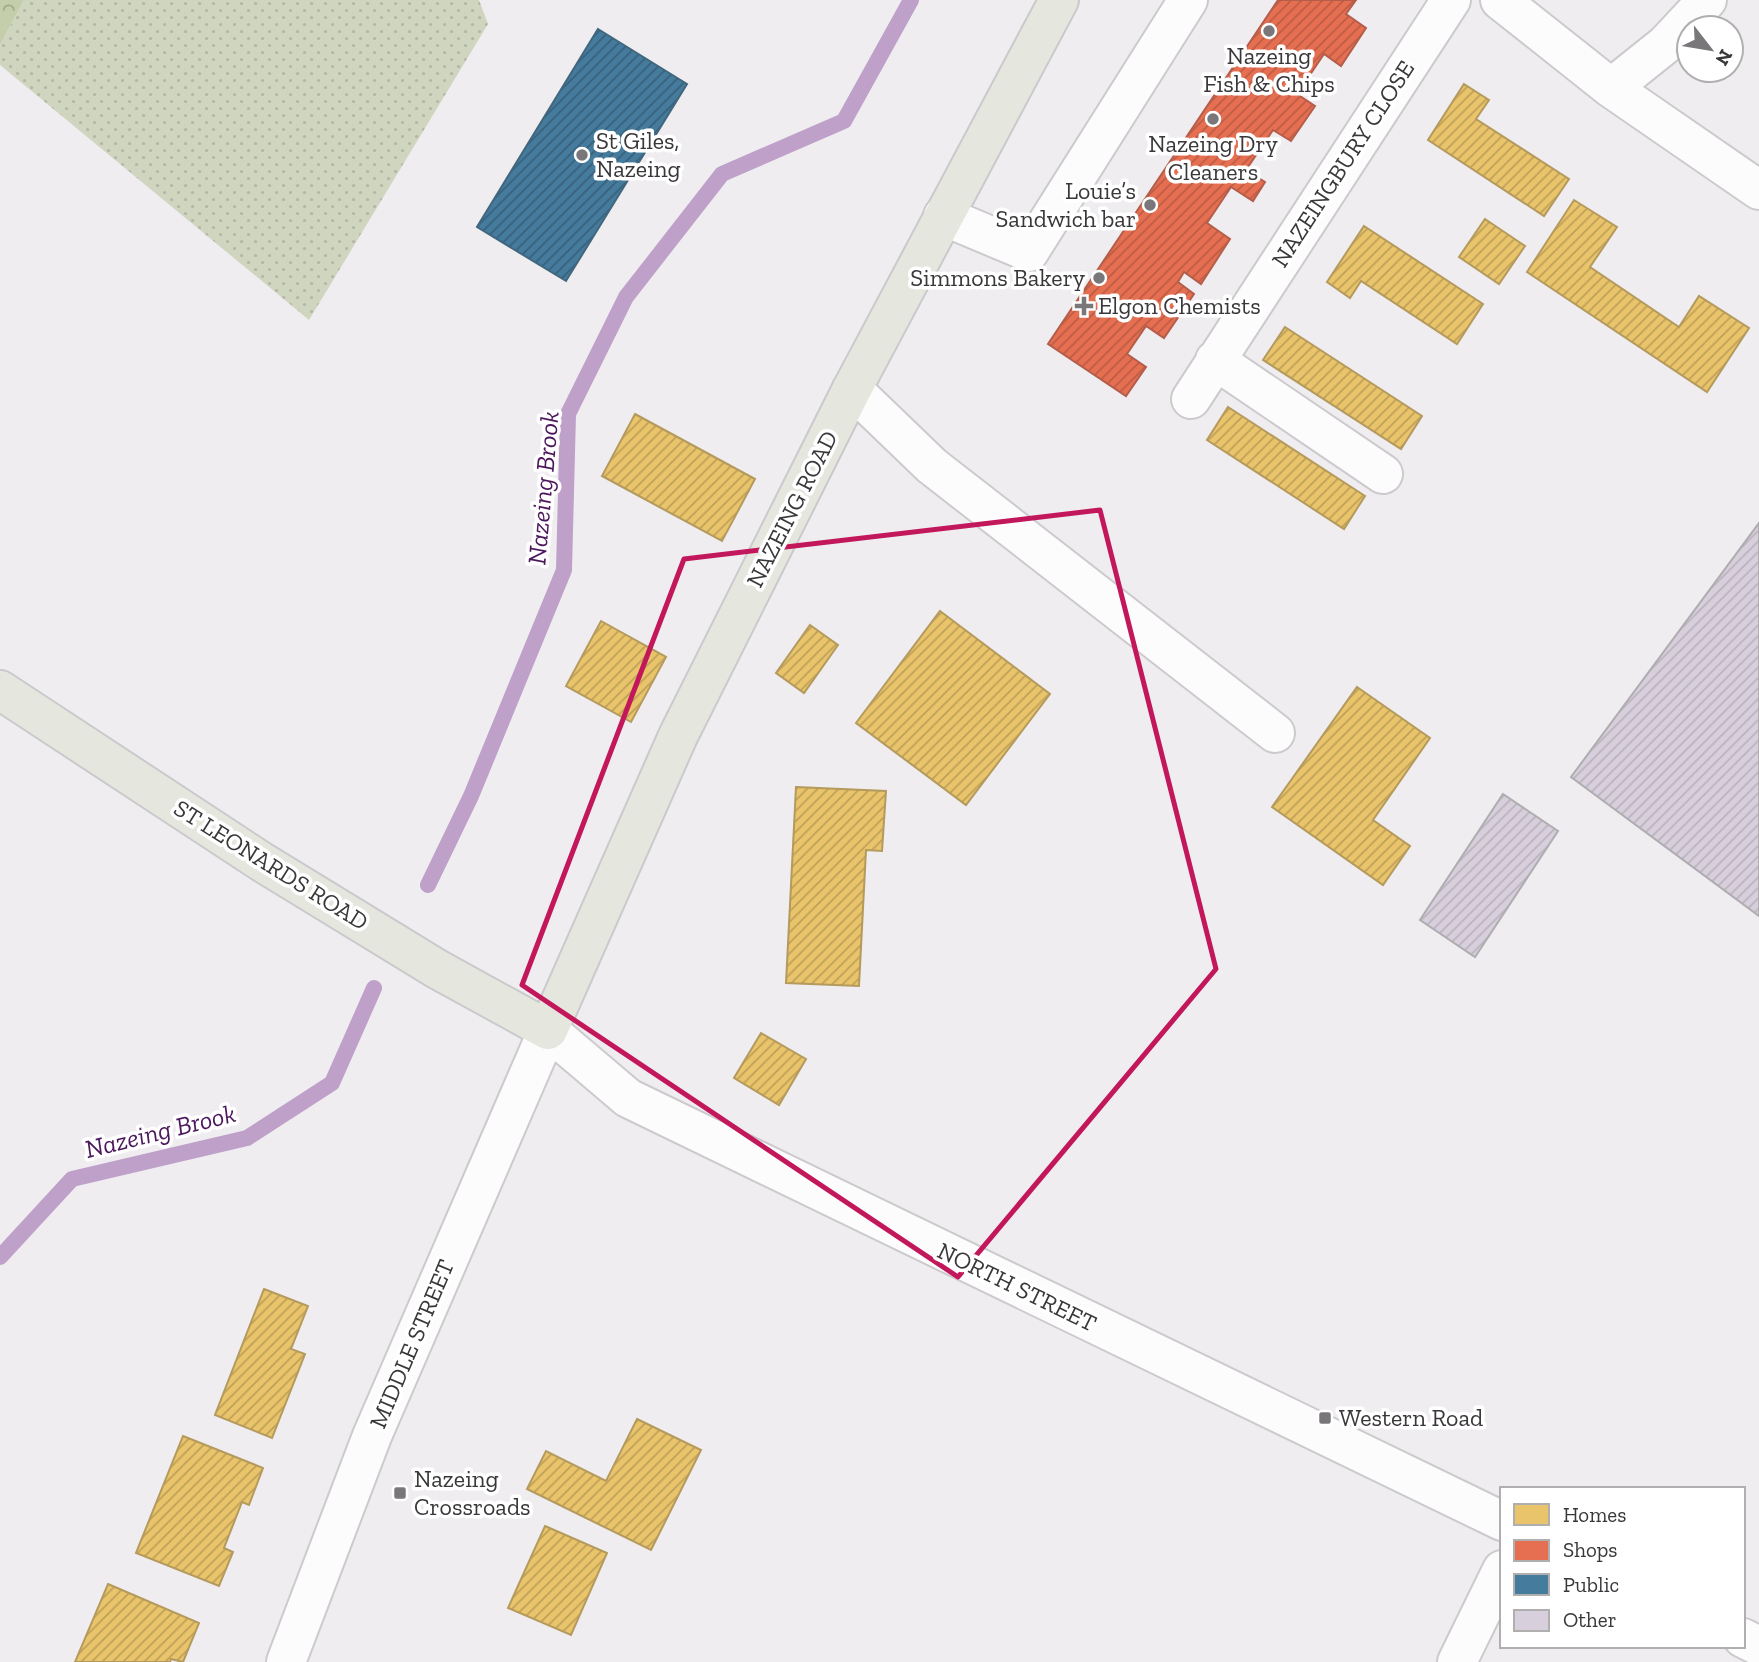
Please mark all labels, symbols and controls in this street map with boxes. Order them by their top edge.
north arrow [1675,14,1745,84]
marker: Nazeing Fish & Chips [1261,23,1277,39]
place label: Nazeing Fish & Chips [1203,41,1335,98]
text: N [1711,45,1738,70]
street label: NAZEINGBURY CLOSE [1265,55,1420,273]
marker: Nazeing Dry Cleaners [1205,111,1221,127]
place label: St Giles, Nazeing [596,126,681,183]
place label: Nazeing Dry Cleaners [1148,129,1278,186]
marker: St Giles, Nazeing [574,147,590,163]
place label: Louie’s Sandwich bar [996,176,1136,233]
marker: Louie’s Sandwich bar [1142,197,1158,213]
place label: Simmons Bakery [910,263,1086,292]
marker: Simmons Bakery [1091,270,1107,286]
place label: Elgon Chemists [1098,291,1261,320]
marker: Elgon Chemists [1076,298,1092,314]
water label: Nazeing Brook [520,410,566,566]
street label: NAZEING ROAD [740,426,843,592]
street label: ST LEONARDS ROAD [169,793,374,936]
water label: Nazeing Brook [81,1097,239,1165]
street label: NORTH STREET [933,1236,1102,1338]
street label: MIDDLE STREET [363,1255,460,1432]
place label: Western Road [1339,1403,1483,1432]
marker: Western Road [1317,1410,1333,1426]
place label: Nazeing Crossroads [414,1464,531,1521]
marker: Nazeing Crossroads [392,1485,408,1501]
legend [1500,1487,1745,1648]
text: Homes [1563,1502,1626,1527]
text: Shops [1563,1537,1617,1562]
text: Public [1563,1572,1619,1597]
text: Other [1563,1607,1617,1632]

